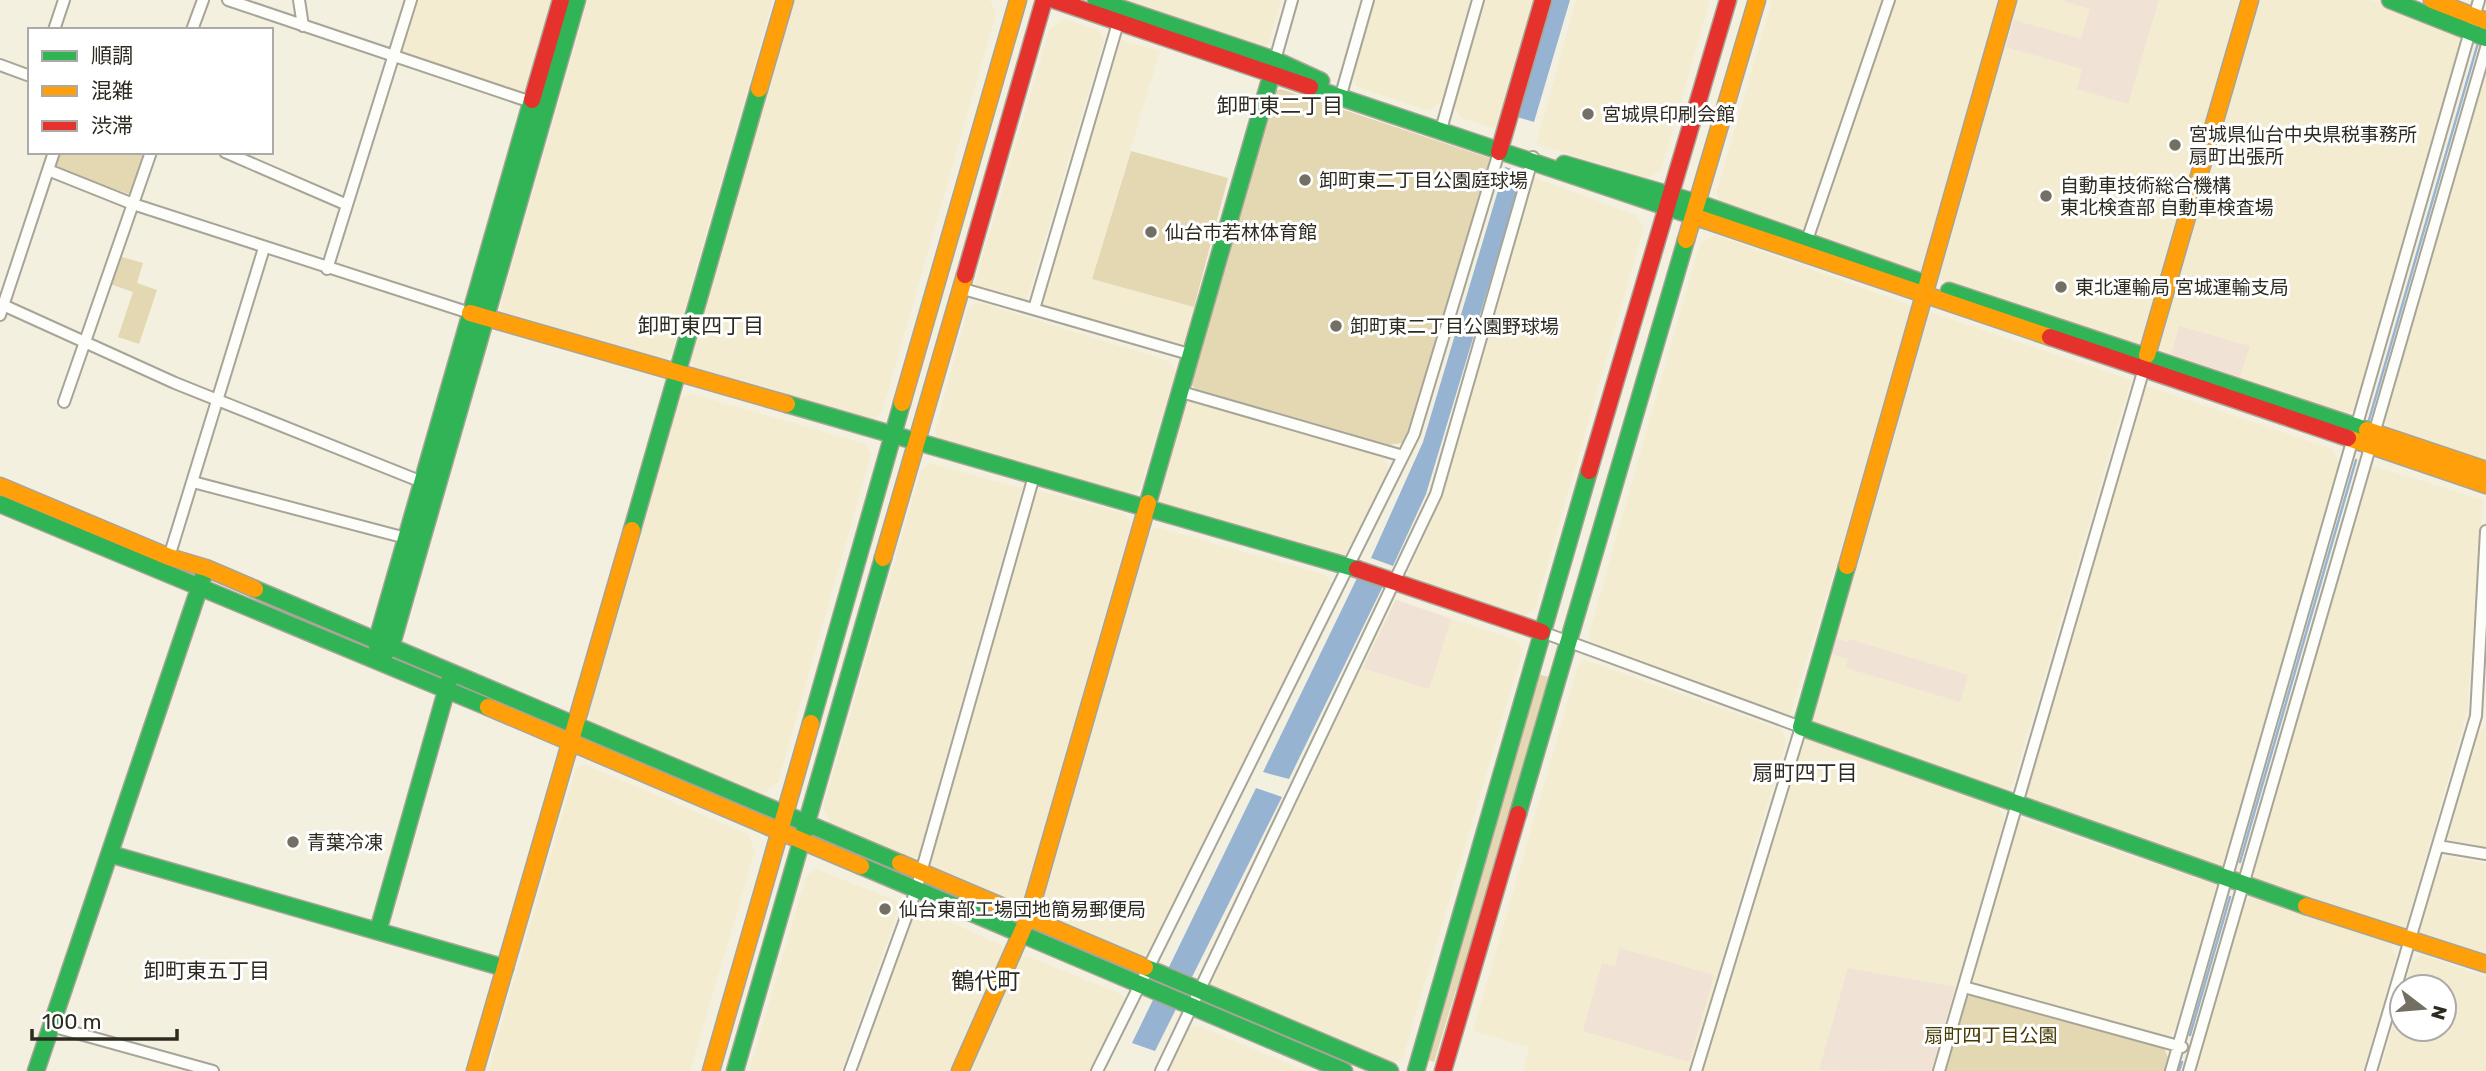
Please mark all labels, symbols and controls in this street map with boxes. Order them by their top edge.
legend [28,28,273,154]
text: 順調 [91,43,133,68]
text: 混雑 [91,78,133,103]
district label: 卸町東二丁目 [1217,93,1343,118]
place label: 宮城県印刷会館 [1602,103,1735,126]
marker: 宮城県印刷会館 [1580,106,1596,122]
text: 渋滞 [91,113,133,138]
place label: 宮城県仙台中央県税事務所 扇町出張所 [2189,123,2417,168]
marker: 宮城県仙台中央県税事務所 扇町出張所 [2167,137,2183,153]
place label: 卸町東二丁目公園庭球場 [1319,169,1528,192]
marker: 卸町東二丁目公園庭球場 [1297,172,1313,188]
place label: 自動車技術総合機構 東北検査部 自動車検査場 [2060,174,2274,219]
marker: 自動車技術総合機構 東北検査部 自動車検査場 [2038,188,2054,204]
place label: 仙台市若林体育館 [1165,221,1317,244]
marker: 仙台市若林体育館 [1143,224,1159,240]
place label: 東北運輸局 宮城運輸支局 [2075,276,2289,299]
marker: 東北運輸局 宮城運輸支局 [2053,279,2069,295]
district label: 卸町東四丁目 [638,313,764,338]
place label: 卸町東二丁目公園野球場 [1350,315,1559,338]
marker: 卸町東二丁目公園野球場 [1328,318,1344,334]
district label: 扇町四丁目 [1753,760,1858,785]
place label: 青葉冷凍 [307,831,383,854]
marker: 青葉冷凍 [285,834,301,850]
place label: 仙台東部工場団地簡易郵便局 [899,898,1146,921]
marker: 仙台東部工場団地簡易郵便局 [877,901,893,917]
district label: 卸町東五丁目 [144,958,270,983]
district label: 鶴代町 [952,967,1021,995]
north arrow [2388,973,2458,1043]
scale bar [32,998,177,1042]
text: N [2426,1003,2452,1022]
text: 100 m [42,1009,101,1034]
park label: 扇町四丁目公園 [1924,1024,2058,1047]

